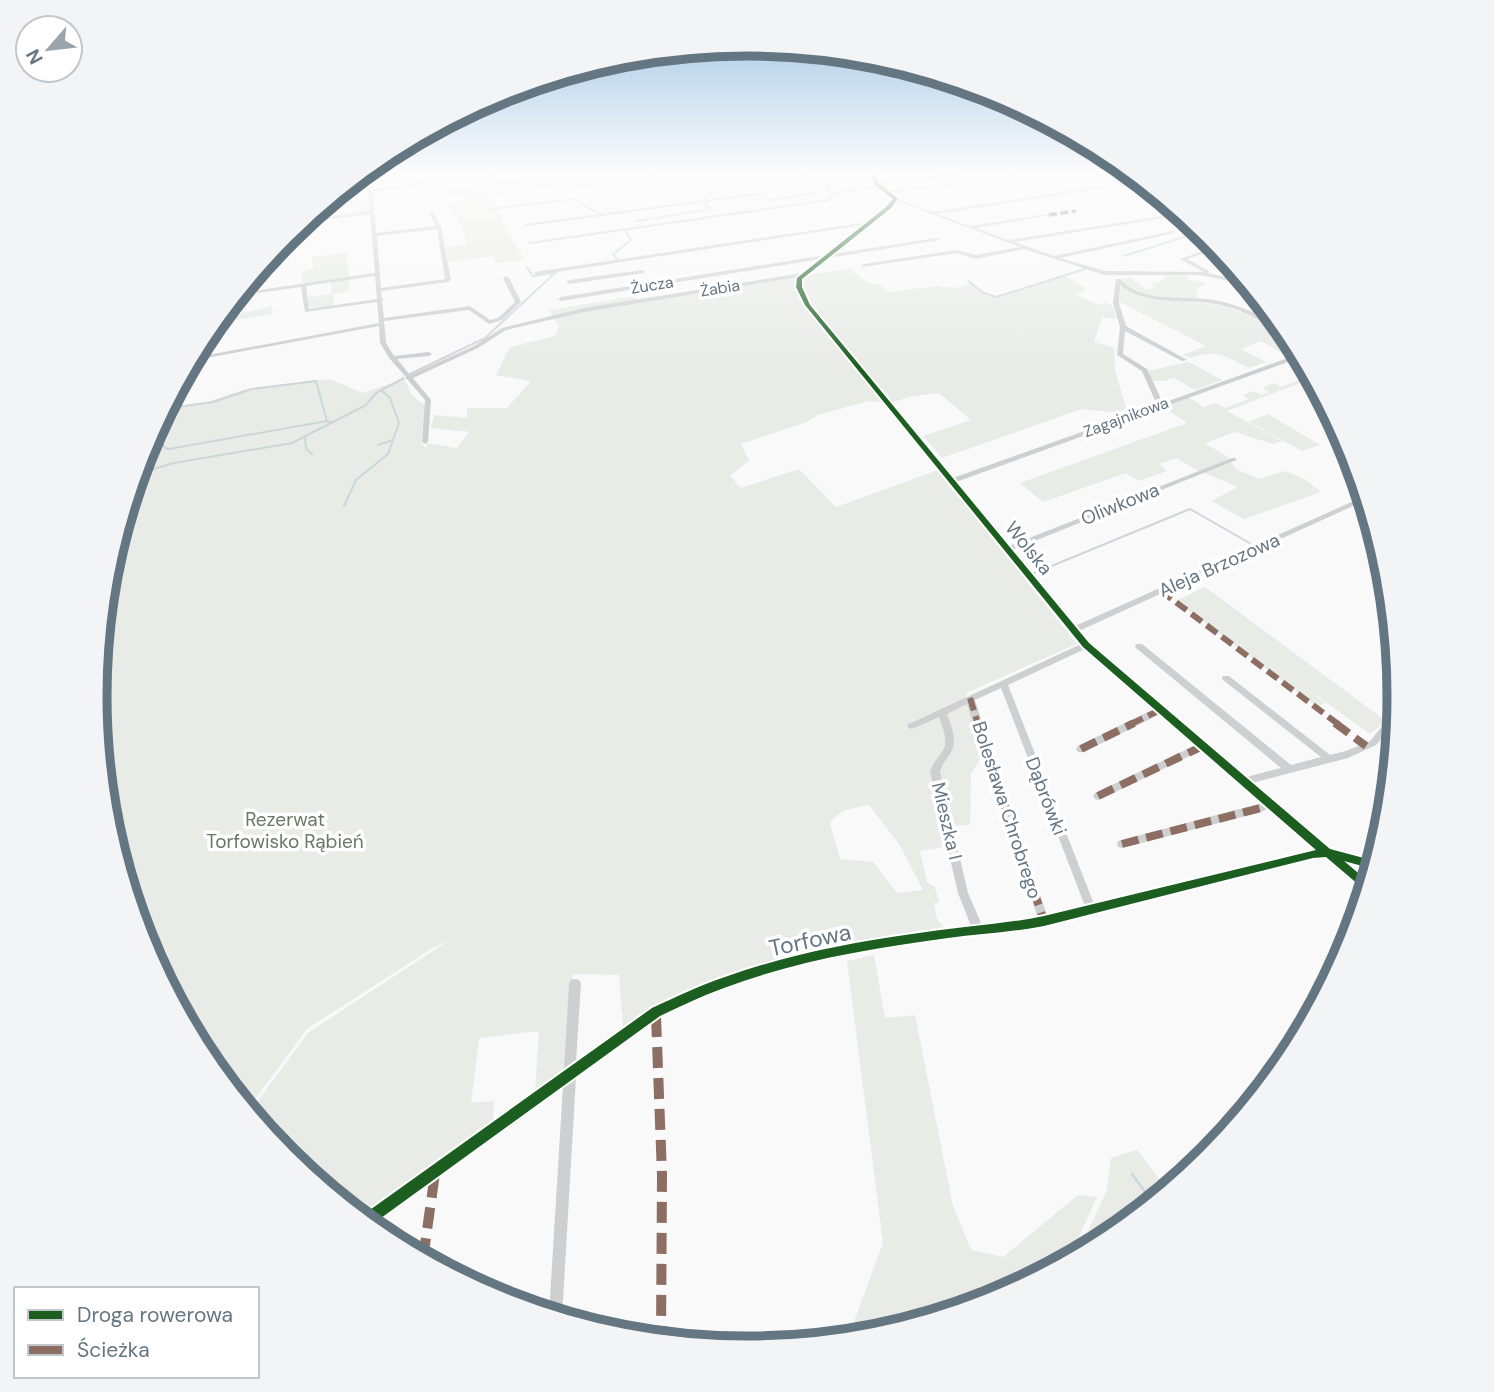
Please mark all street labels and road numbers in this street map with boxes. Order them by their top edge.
street label: Żucza [629,271,675,299]
street label: Żabia [699,275,741,301]
street label: Zagajnikowa [1080,392,1172,442]
street label: Oliwkowa [1077,477,1163,531]
street label: Wolska [1000,516,1058,580]
street label: Aleja Brzozowa [1154,527,1284,603]
street label: Bolesława Chrobrego [967,718,1047,902]
street label: Dąbrówki [1020,753,1072,839]
street label: Mieszka I [926,780,968,862]
street label: Torfowa [766,917,854,963]

